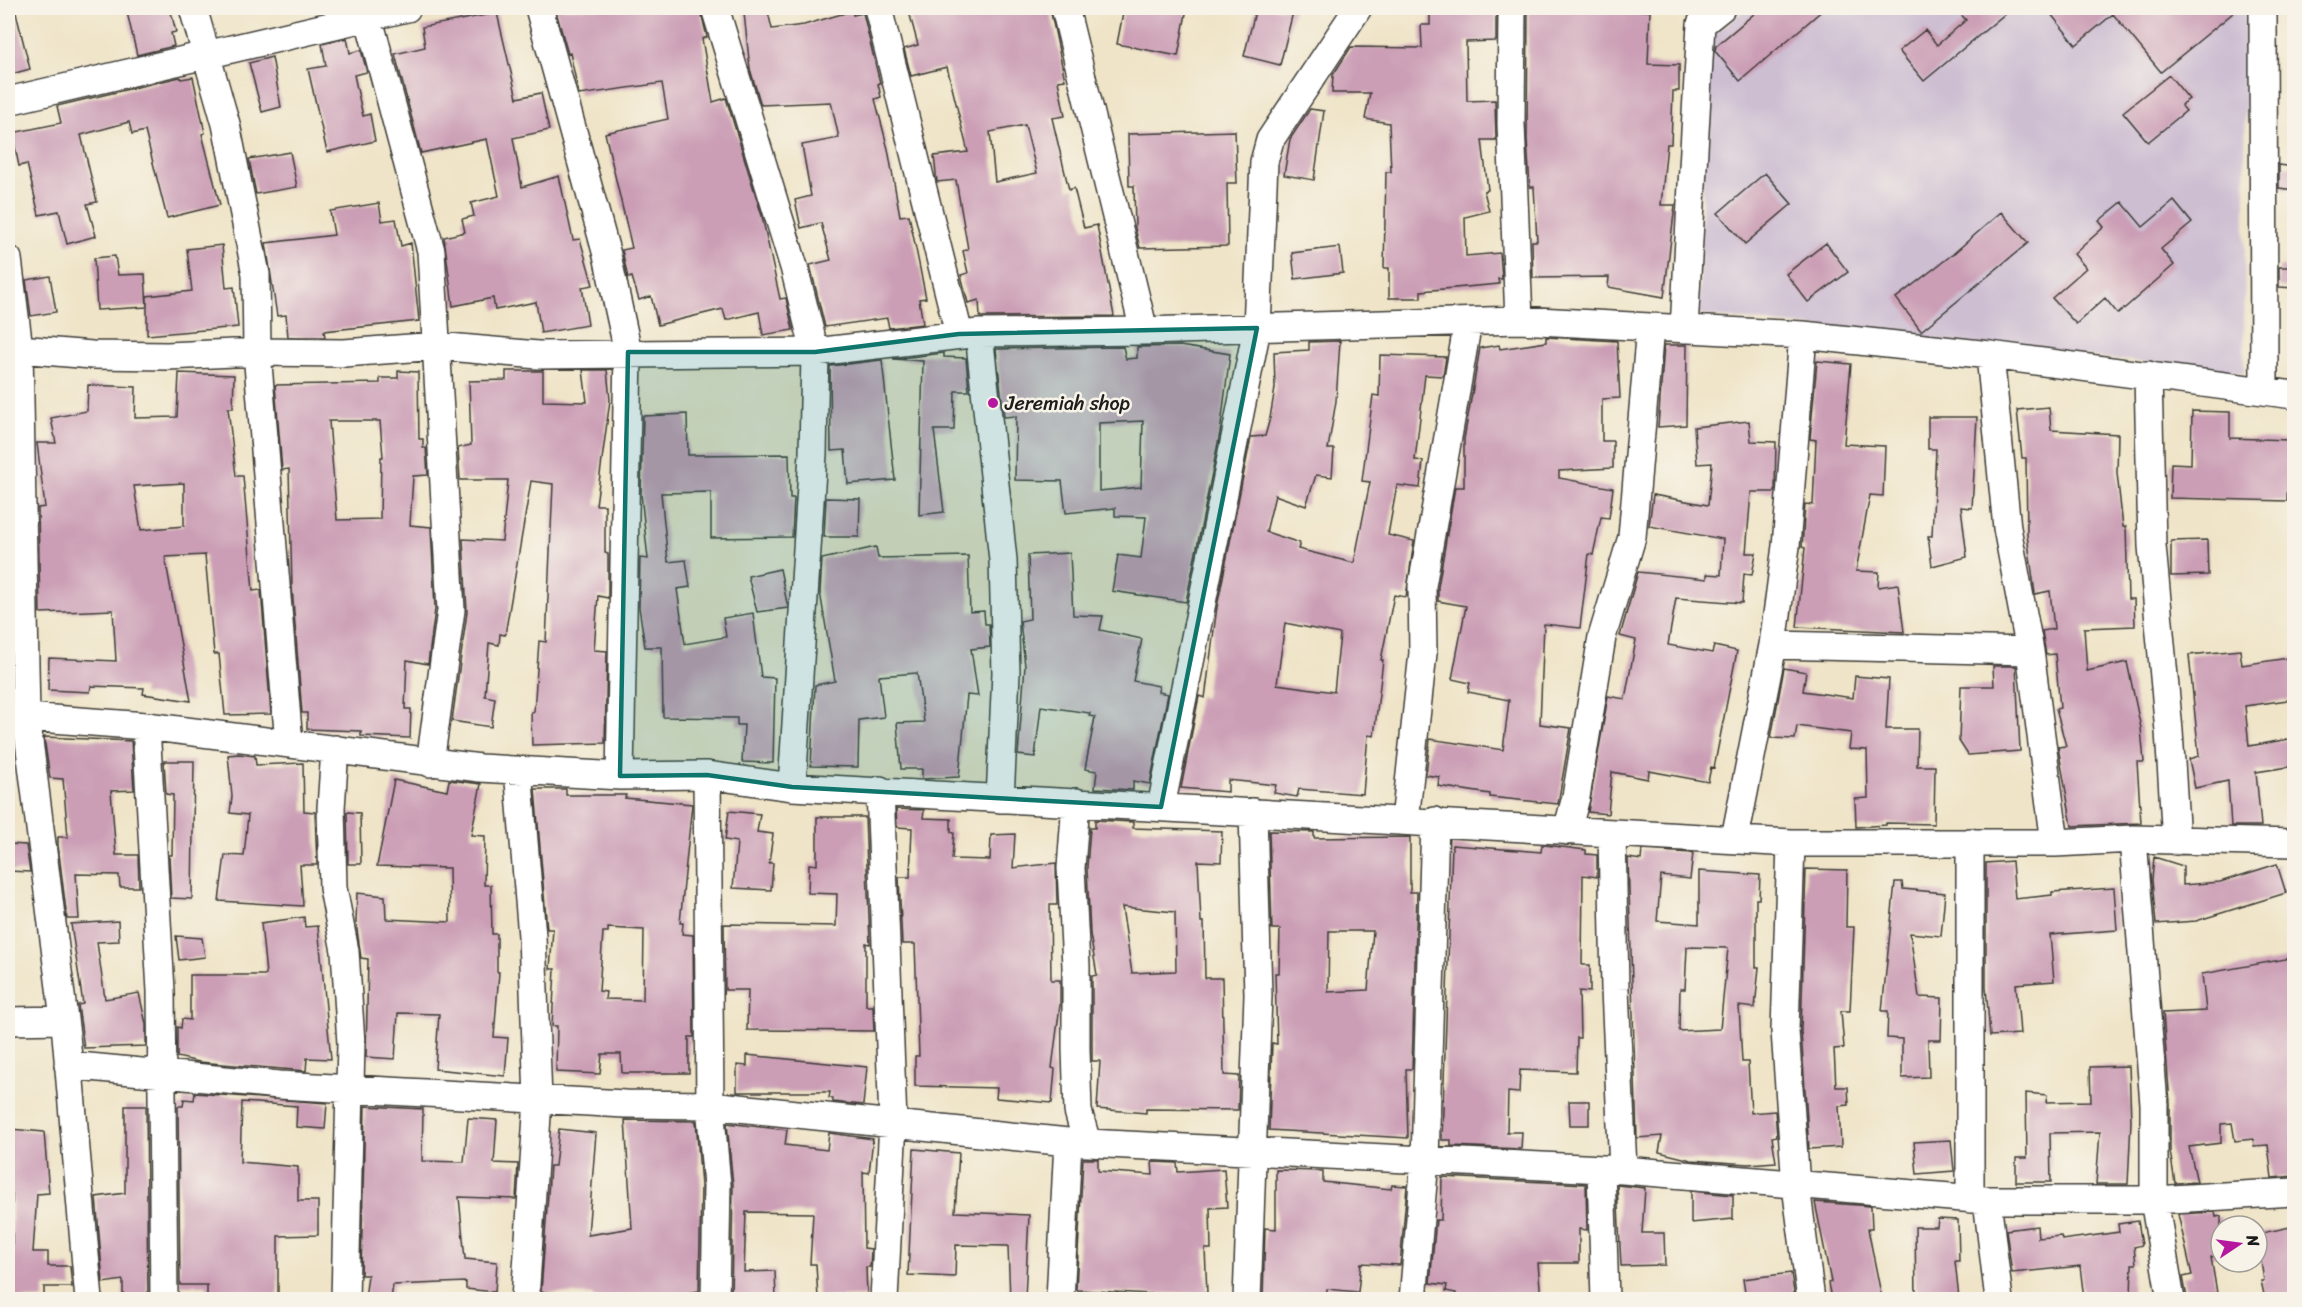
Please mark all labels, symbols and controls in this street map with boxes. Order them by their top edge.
place label: Jeremiah shop [1004,386,1131,421]
marker: Jeremiah shop [986,396,1000,410]
north arrow [2209,1214,2269,1274]
text: N [2238,1231,2269,1250]

